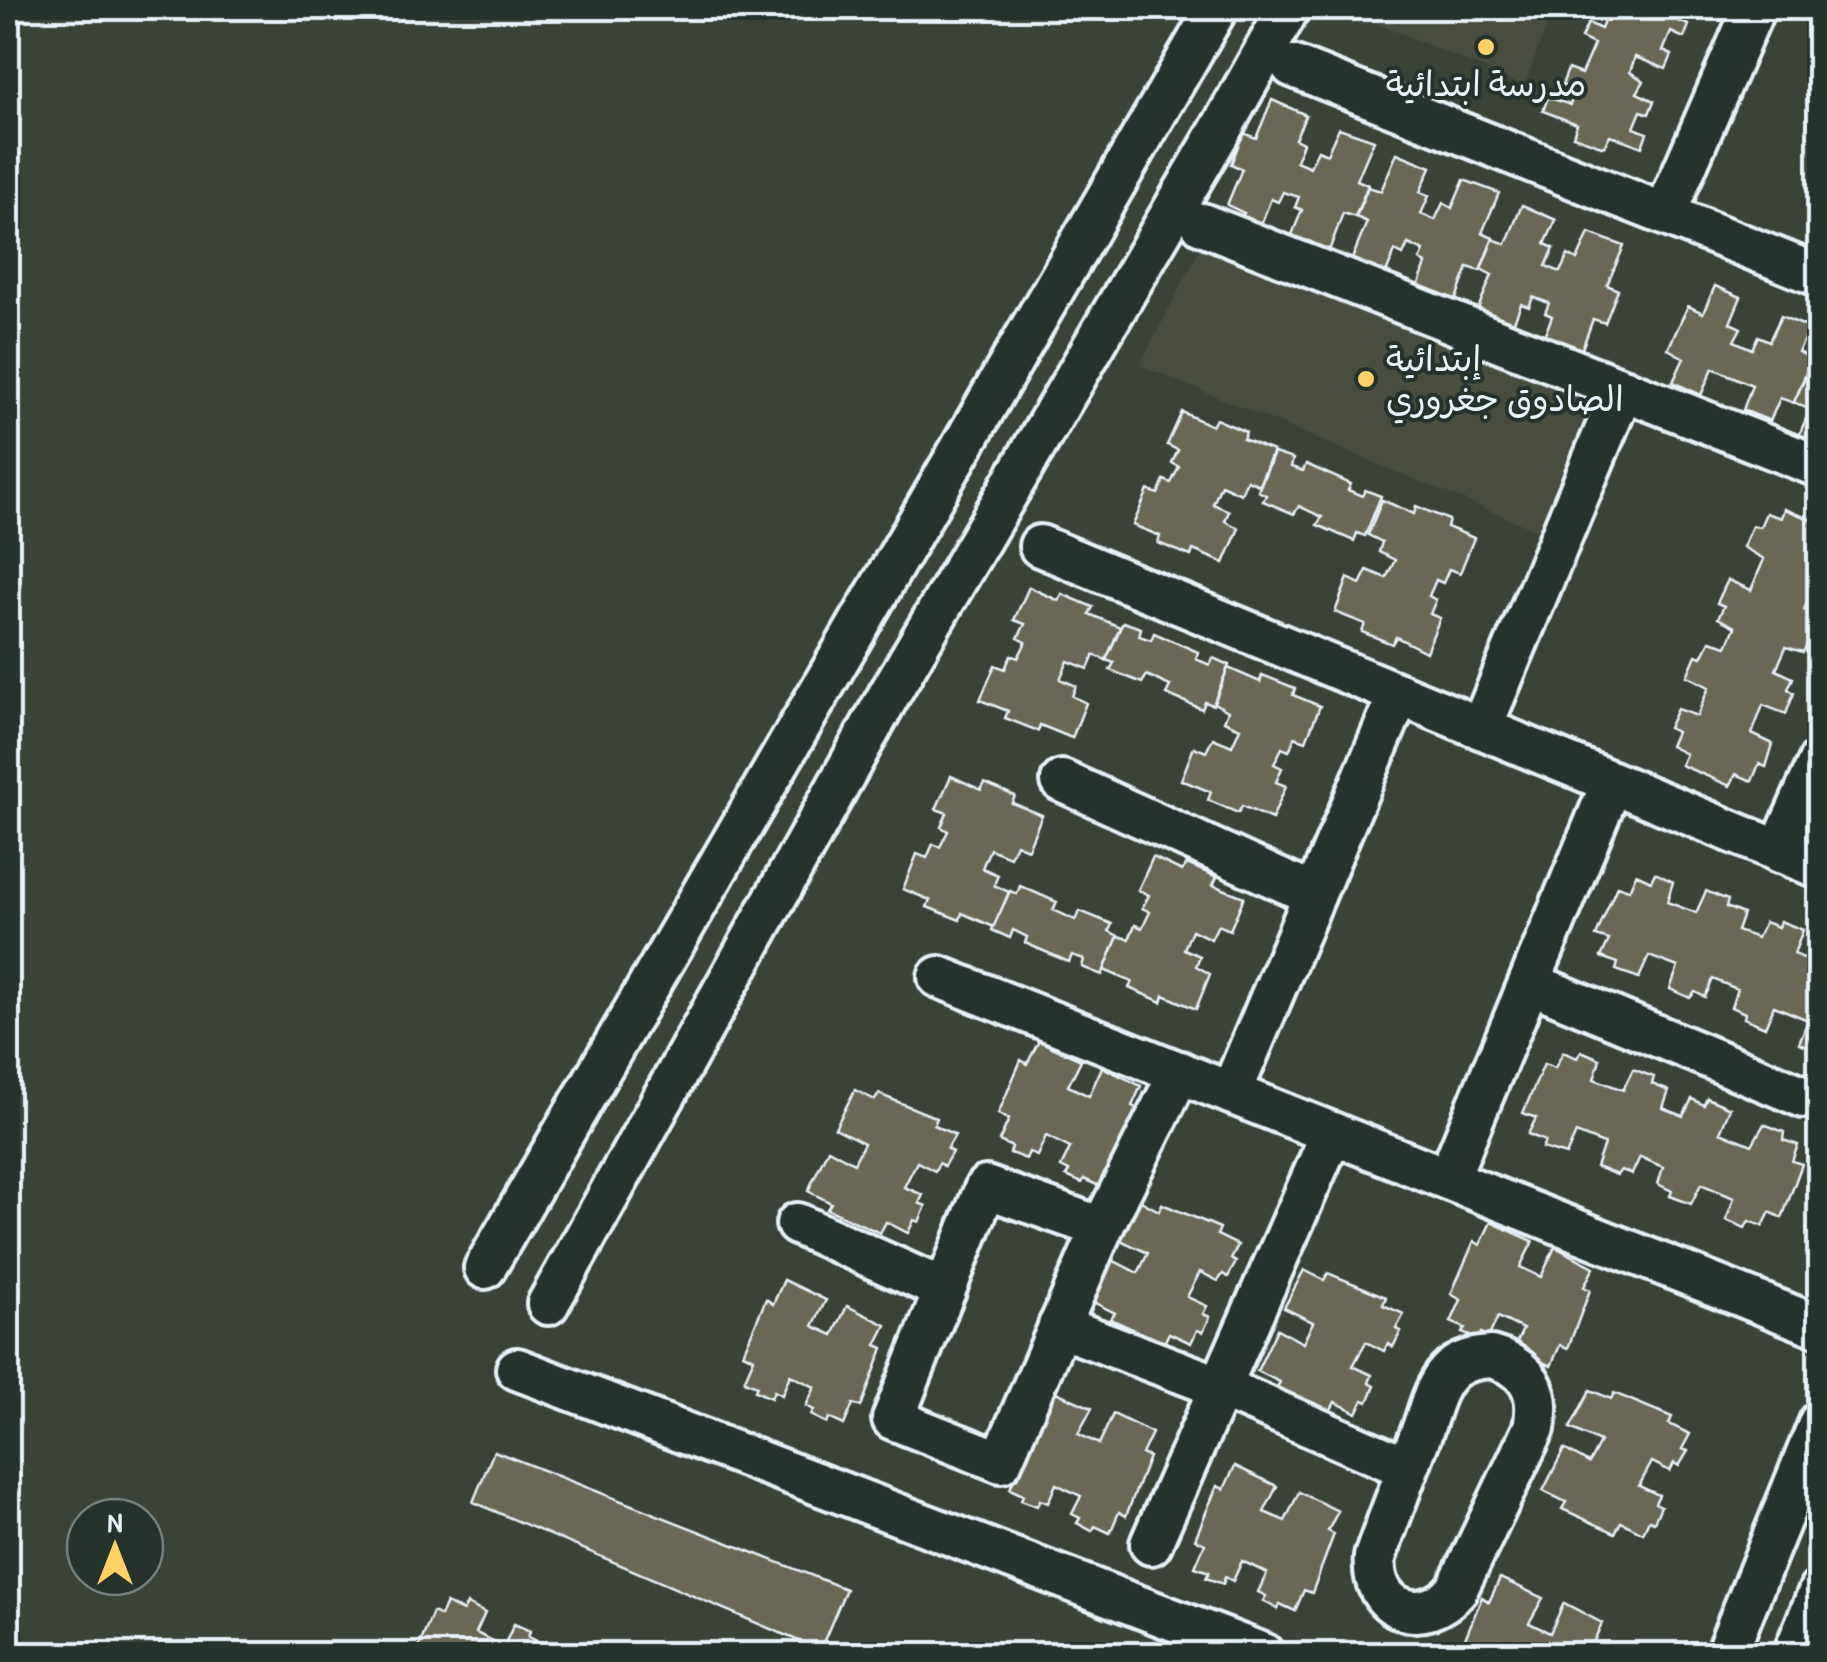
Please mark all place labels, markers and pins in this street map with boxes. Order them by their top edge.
marker: مدرسة ابتدائية [1475,36,1497,58]
place label: مدرسة ابتدائية [1386,60,1586,107]
place label: إبتدائية الصادوق جغروري [1386,335,1624,424]
marker: إبتدائية الصادوق جغروري [1355,368,1377,390]

